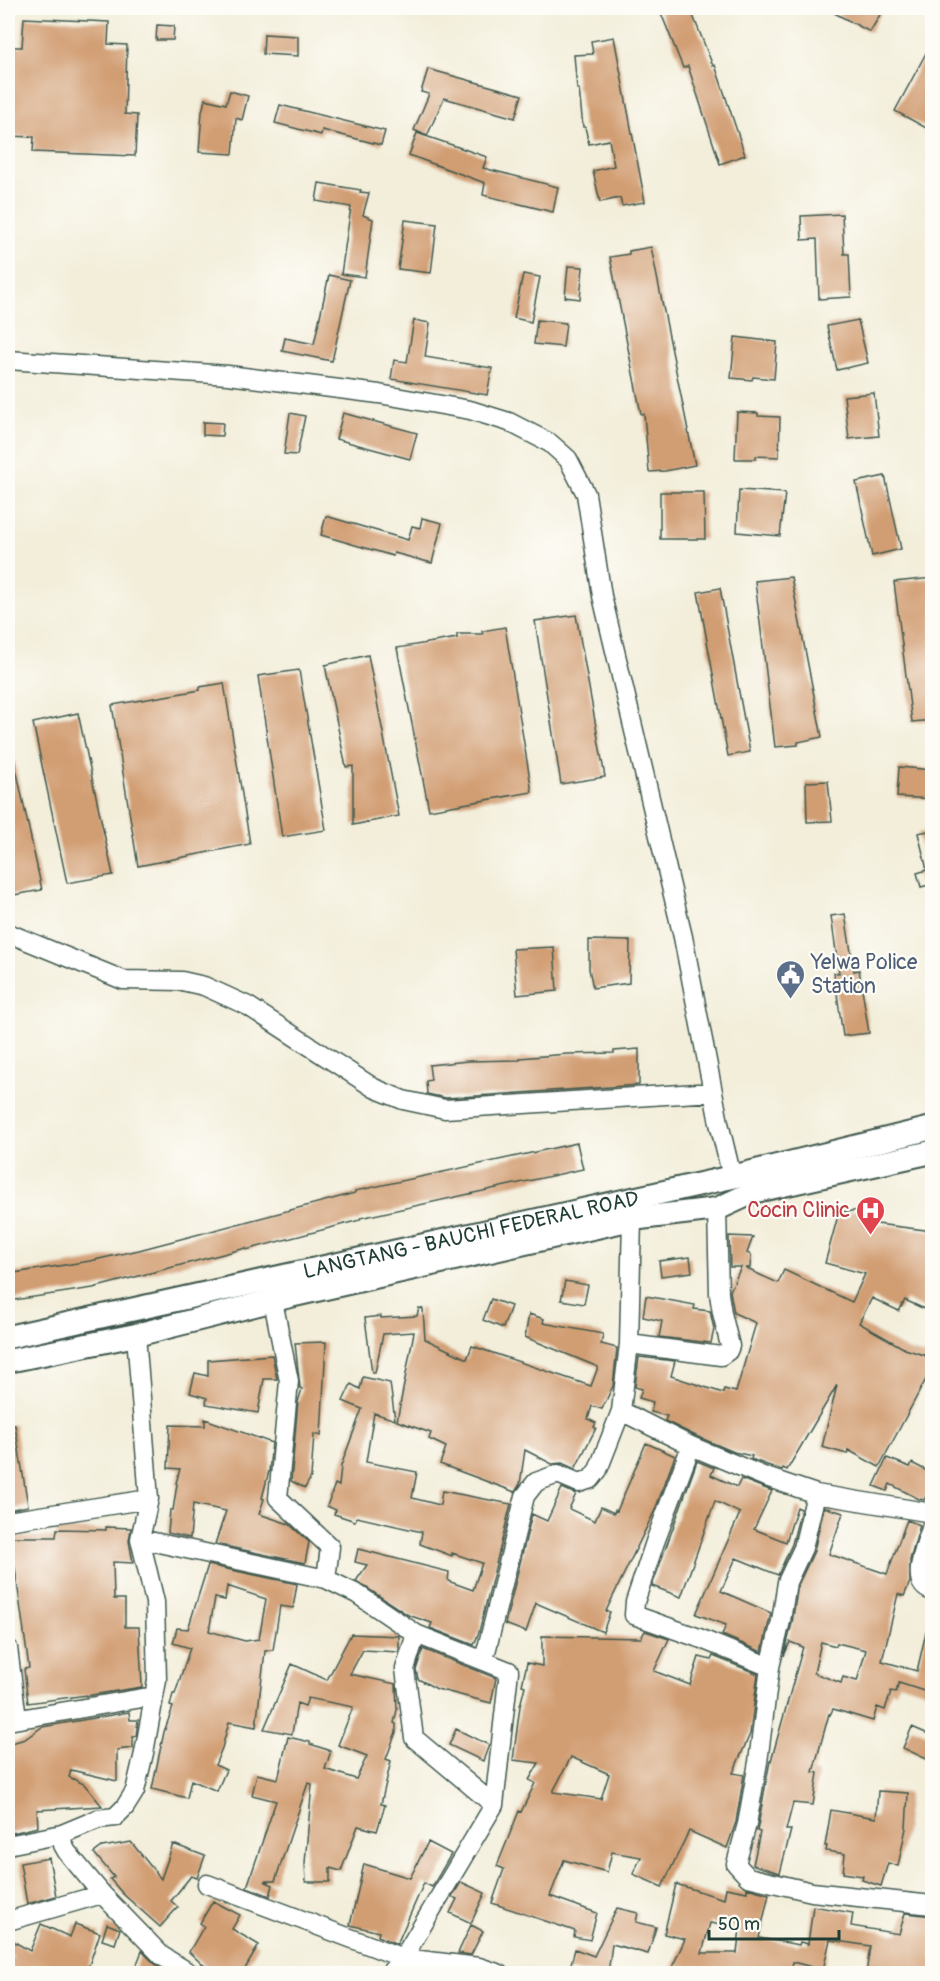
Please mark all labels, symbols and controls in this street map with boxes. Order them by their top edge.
place label: Yelwa Police Station [810,949,918,1000]
public building icon: Yelwa Police Station [774,958,806,1000]
street label: LANGTANG - BAUCHI FEDERAL ROAD [300,1185,641,1285]
hospital icon: Cocin Clinic [855,1194,887,1236]
place label: Cocin Clinic [747,1197,850,1224]
scale bar [709,1903,840,1941]
text: 50 m [718,1913,760,1936]

